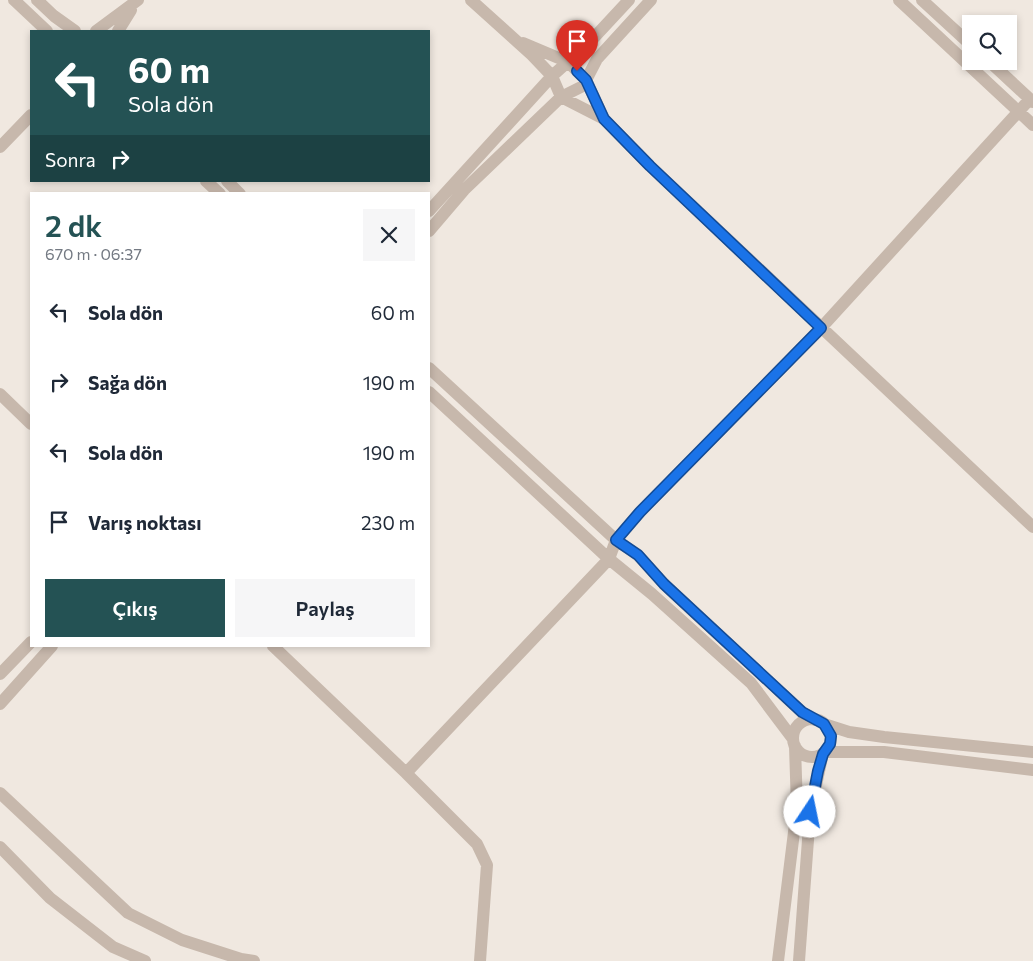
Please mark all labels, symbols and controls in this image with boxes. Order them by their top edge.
map controls [962,15,1017,70]
button: search [962,15,1017,70]
pin [556,20,598,71]
icon: arrive [563,27,591,55]
text: 60 m [128,47,210,90]
icon: left [45,50,110,115]
text: Sola dön [128,90,214,117]
icon: right [106,145,134,173]
text: Sonra [45,148,96,171]
text: 2 dk [45,206,102,243]
button: close [363,209,415,261]
text: 670 m · 06:37 [45,244,142,263]
icon: left [45,298,73,326]
text: Sola dön [88,301,163,324]
text: 60 m [371,301,415,324]
icon: right [45,368,73,396]
text: Sağa dön [88,371,167,394]
text: 190 m [363,371,415,394]
icon: left [45,438,73,466]
text: Sola dön [88,441,163,464]
text: 190 m [363,441,415,464]
icon: arrive [45,508,73,536]
text: Varış noktası [88,511,201,534]
text: 230 m [361,511,415,534]
button: Çıkış [45,579,225,637]
button: Paylaş [235,579,415,637]
position arrow [783,785,835,837]

